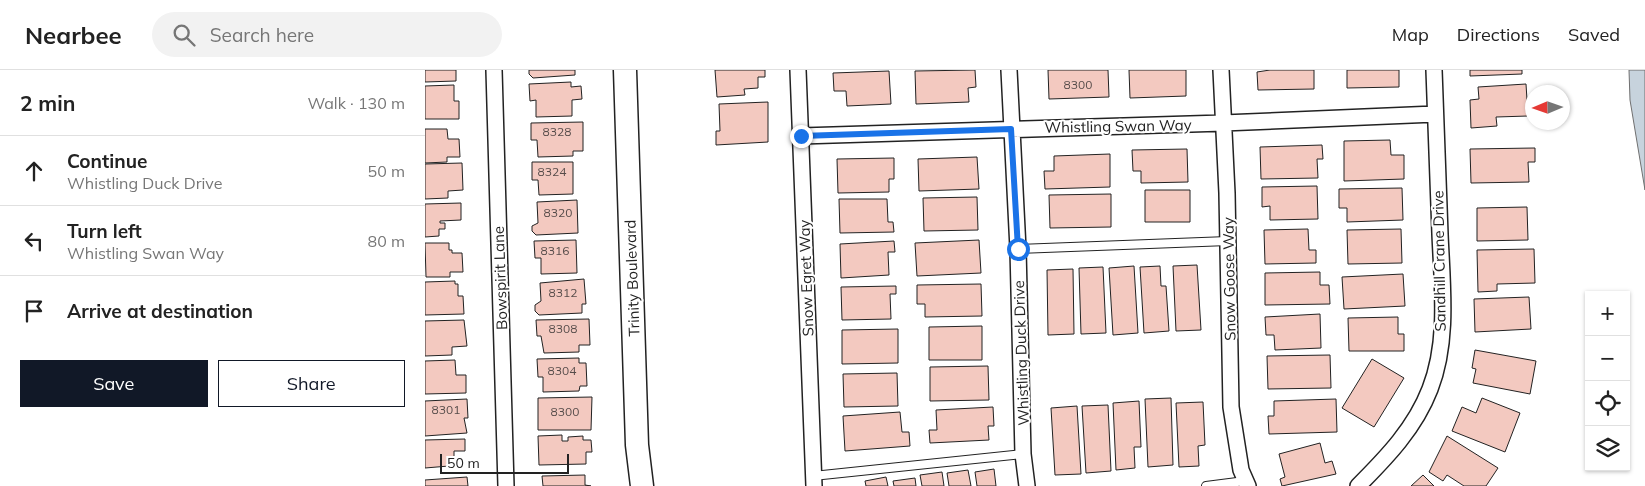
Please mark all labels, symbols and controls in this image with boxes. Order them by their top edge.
search box [152,12,502,57]
text: Nearbee [25,20,122,50]
icon: search [170,21,198,49]
text: Search here [210,23,314,47]
text: Map [1392,23,1429,46]
text: Directions [1457,23,1540,46]
text: Saved [1568,23,1620,46]
house number: 8300 [1064,77,1092,92]
north arrow [1525,85,1570,130]
text: 2 min [20,90,75,116]
text: Walk · 130 m [307,93,405,113]
street label: Whistling Swan Way [1044,115,1192,137]
house number: 8328 [543,124,571,139]
route end [790,125,813,148]
text: Continue [67,149,147,173]
icon: ahead [20,157,48,185]
text: 50 m [368,161,405,181]
house number: 8324 [538,164,566,179]
text: Whistling Duck Drive [67,173,222,193]
street label: Sandhill Crane Drive [1428,190,1450,332]
house number: 8320 [544,205,572,220]
street label: Snow Goose Way [1218,217,1240,341]
text: Turn left [67,219,142,243]
street label: Trinity Boulevard [620,219,644,337]
street label: Snow Egret Way [794,219,818,337]
street label: Bowspirit Lane [489,226,511,330]
icon: left [20,227,48,255]
text: 80 m [368,231,405,251]
route start [1007,238,1030,261]
text: Whistling Swan Way [67,243,224,263]
house number: 8316 [541,243,569,258]
street label: Whistling Duck Drive [1009,280,1033,426]
house number: 8312 [549,285,577,300]
map controls [1585,291,1630,471]
button: + [1585,291,1630,336]
icon: arrive [20,297,48,325]
text: Arrive at destination [67,299,253,323]
house number: 8308 [549,321,577,336]
button: − [1585,336,1630,381]
button: Save [20,360,208,407]
button: Share [218,360,405,407]
house number: 8304 [548,363,576,378]
button: locate [1585,381,1630,426]
house number: 8301 [432,402,460,417]
house number: 8300 [551,404,579,419]
button: layers [1585,426,1630,471]
scale bar [440,451,569,474]
text: 50 m [447,454,480,472]

